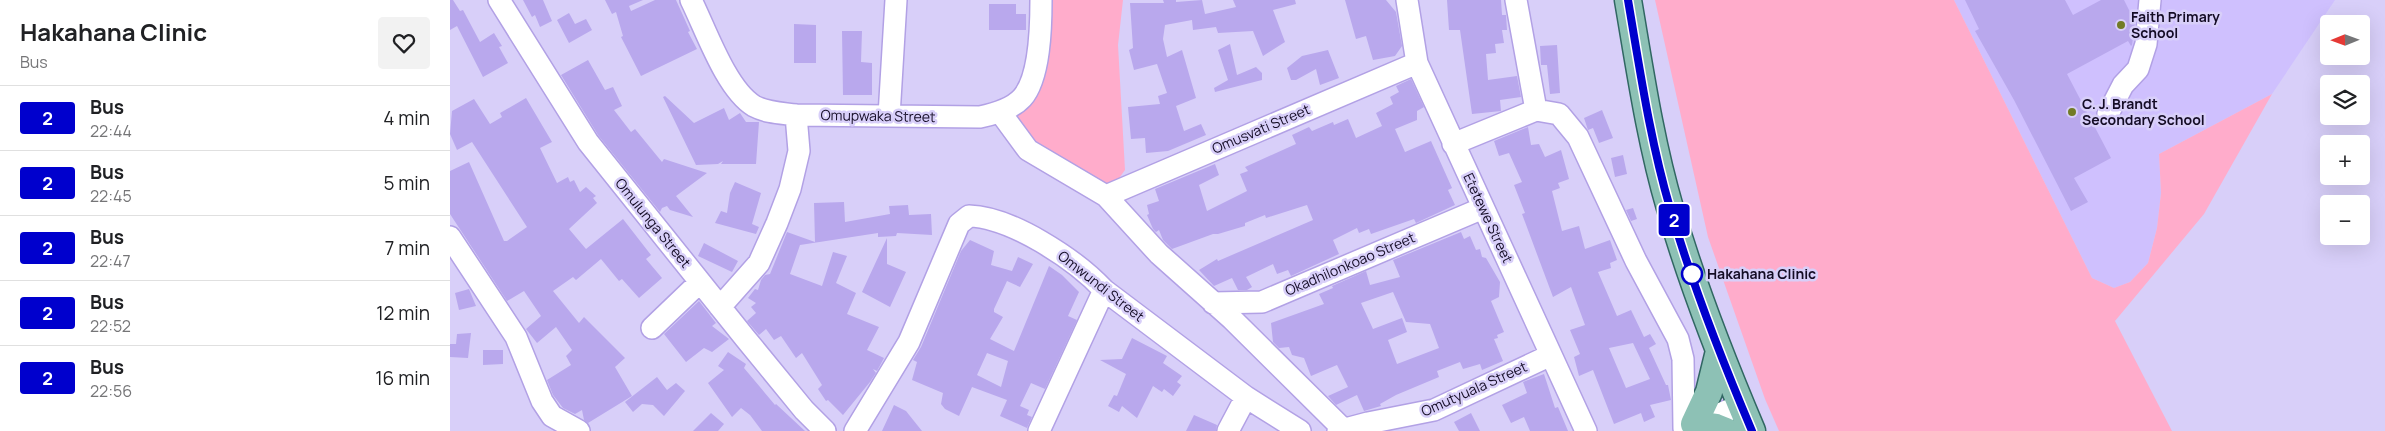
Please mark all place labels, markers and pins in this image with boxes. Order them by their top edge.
place label: Faith Primary School [2131,7,2220,42]
marker: Faith Primary School [2115,19,2127,31]
place label: C. J. Brandt Secondary School [2082,94,2205,129]
marker: C. J. Brandt Secondary School [2066,106,2078,118]
marker: Hakahana Clinic [1681,263,1703,285]
place label: Hakahana Clinic [1707,264,1816,283]

